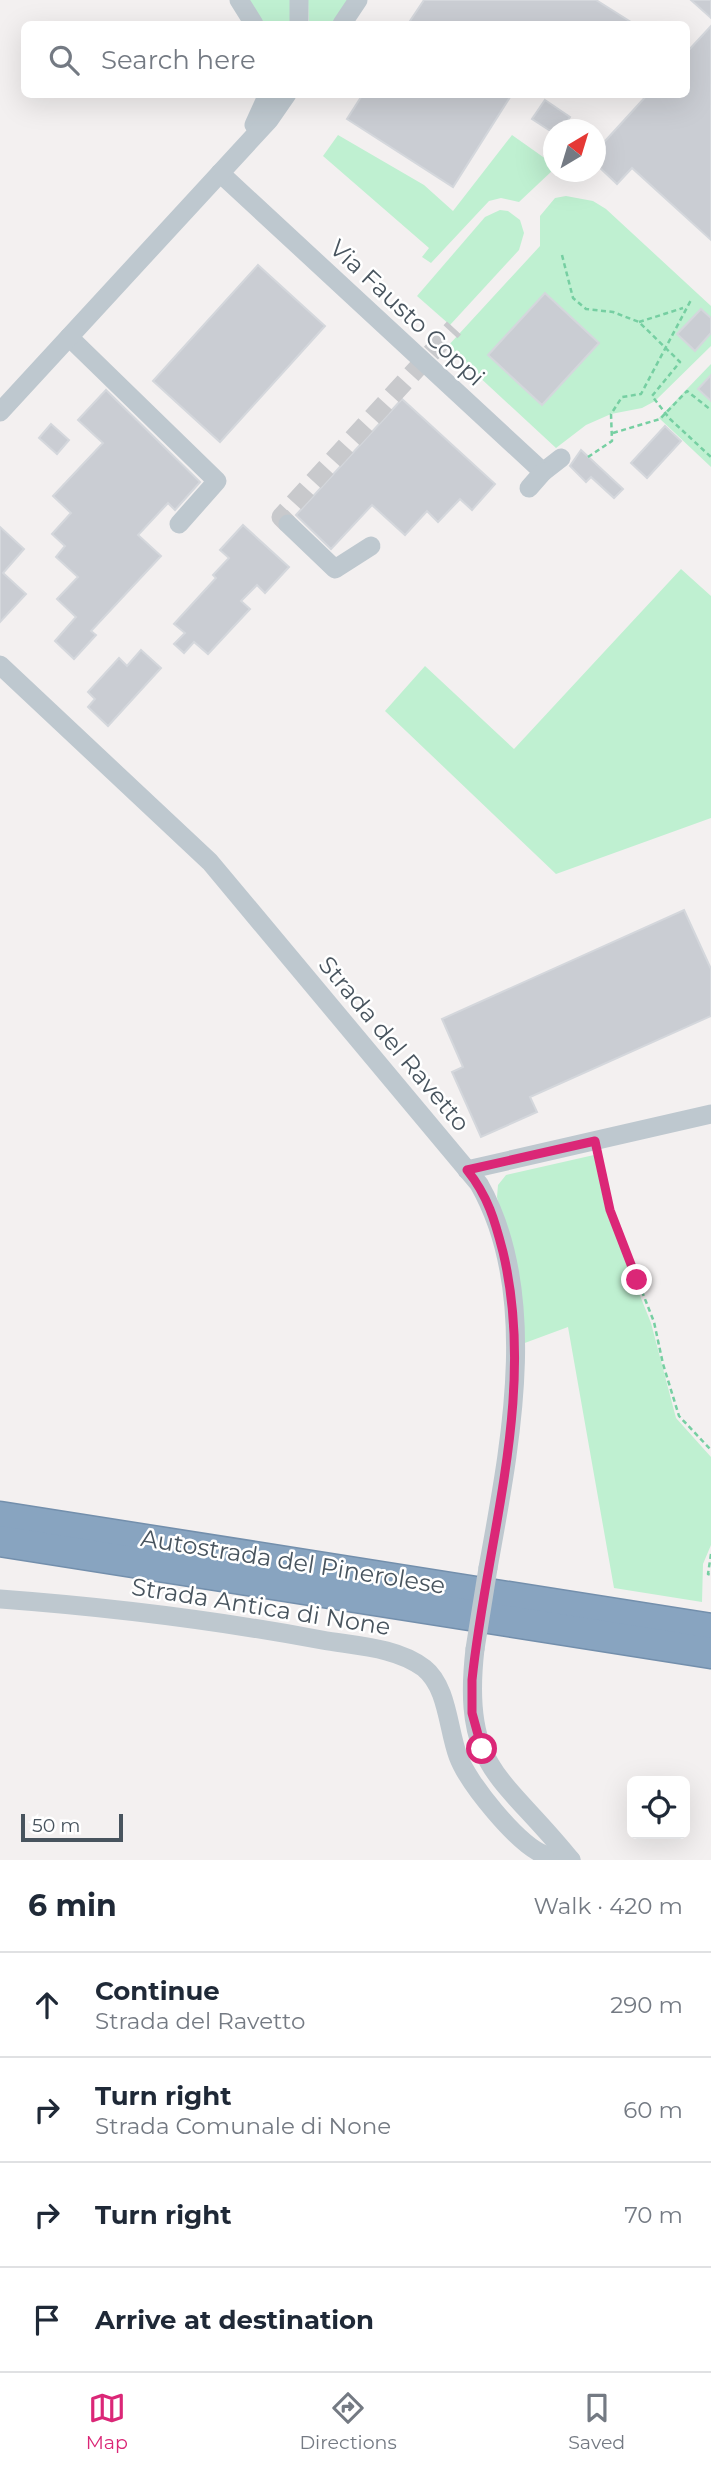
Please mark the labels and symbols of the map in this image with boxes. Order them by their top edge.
north arrow [543,119,606,182]
street label: Via Fausto Coppi [324,233,491,392]
street label: Strada del Ravetto [313,950,476,1137]
route end [621,1264,652,1295]
street label: Autostrada del Pinerolese [139,1523,447,1600]
street label: Strada Antica di None [129,1572,393,1641]
route start [466,1733,497,1764]
scale bar [21,1811,122,1843]

